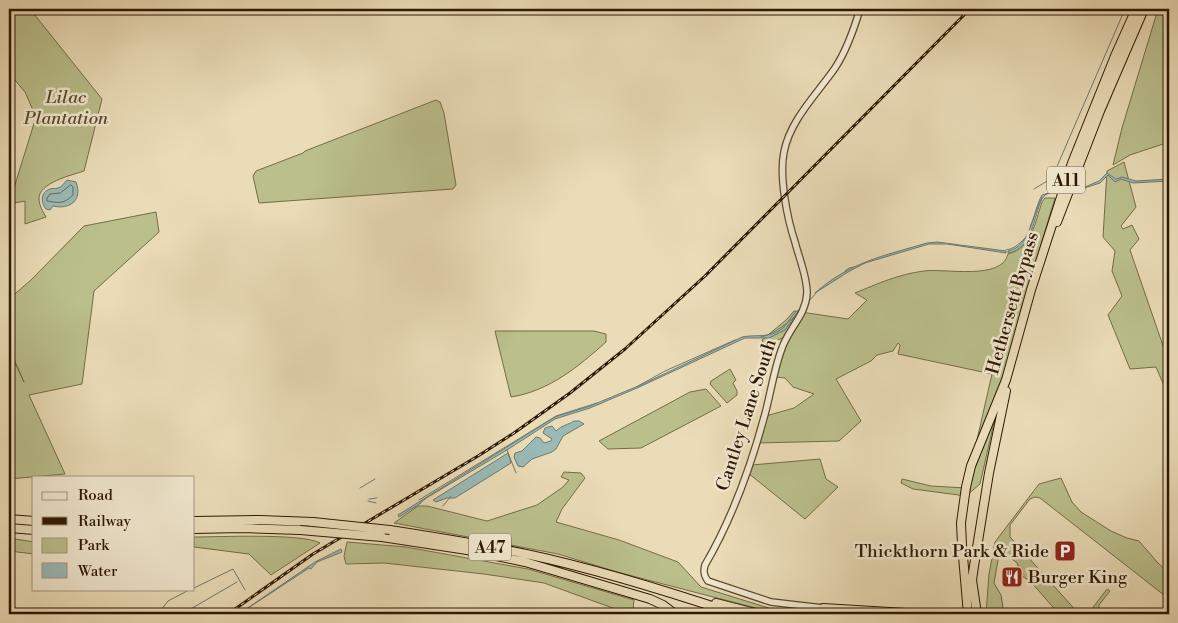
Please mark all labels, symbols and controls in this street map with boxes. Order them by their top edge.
park label: Lilac Plantation [23,86,109,130]
road number: A11 [1047,166,1085,194]
street label: Hethersett Bypass [981,229,1044,377]
street label: Cantley Lane South [711,336,782,494]
legend [32,476,195,590]
text: Road [78,486,113,505]
text: Railway [78,512,132,531]
road number: A47 [469,534,511,560]
text: Park [78,536,110,555]
parking icon: Thickthorn Park & Ride [1053,539,1077,563]
place label: Thickthorn Park & Ride [855,540,1049,563]
text: Water [77,562,118,581]
restaurant icon: Burger King [1000,565,1024,589]
place label: Burger King [1027,566,1128,589]

